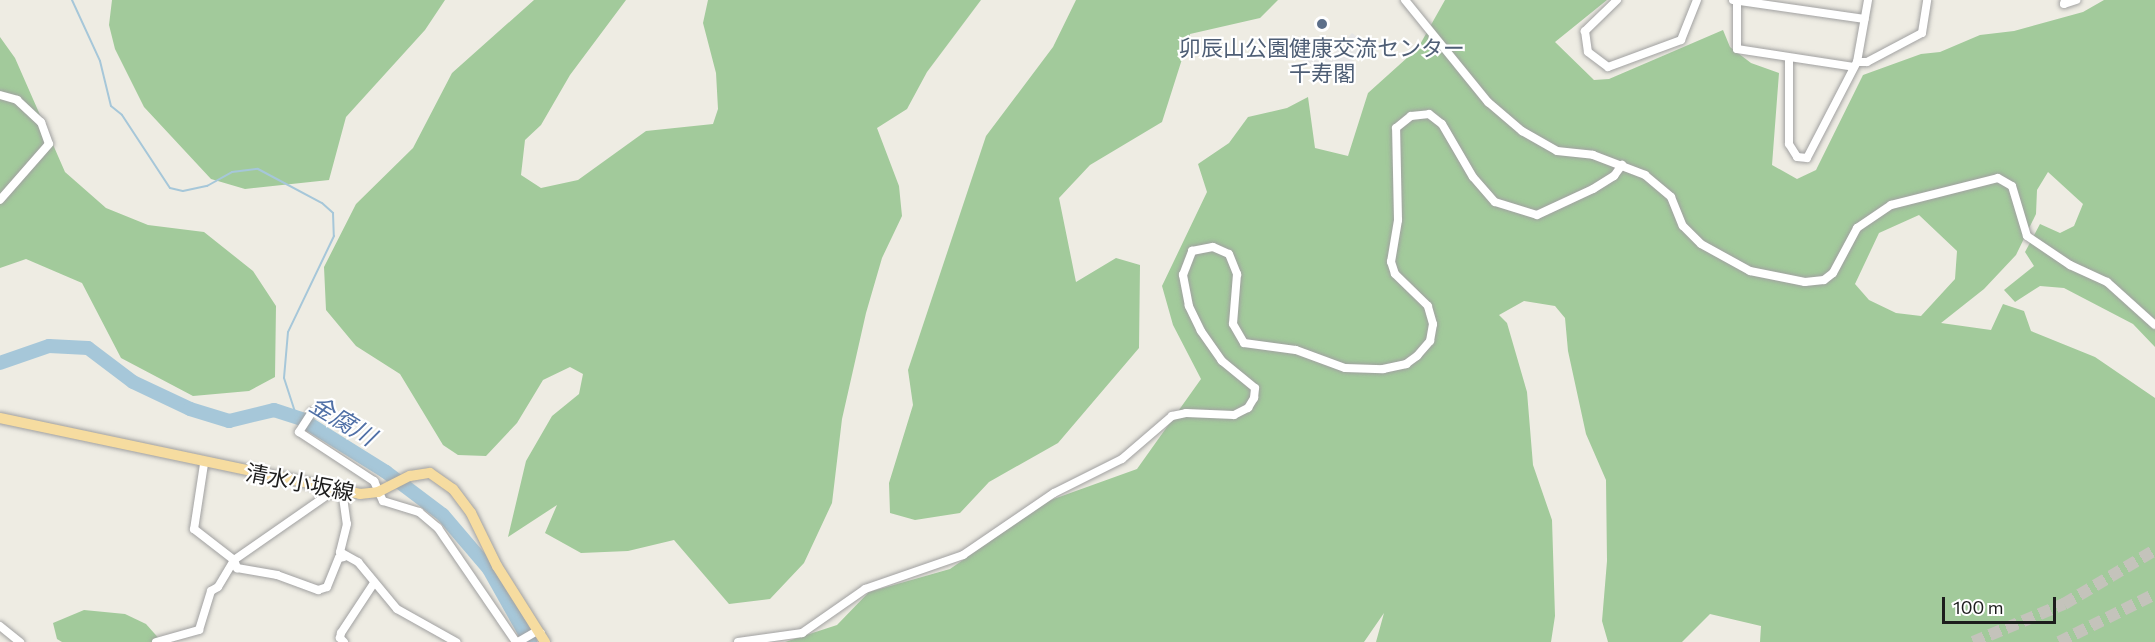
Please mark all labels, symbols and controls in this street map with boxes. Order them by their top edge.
marker: 卯辰山公園健康交流センター 千寿閣 [1315,17,1329,31]
place label: 卯辰山公園健康交流センター 千寿閣 [1179,34,1465,86]
water label: 金腐川 [305,389,381,451]
street label: 清水小坂線 [243,459,357,505]
scale bar [1945,585,2059,623]
text: 100 m [1953,596,2003,618]

